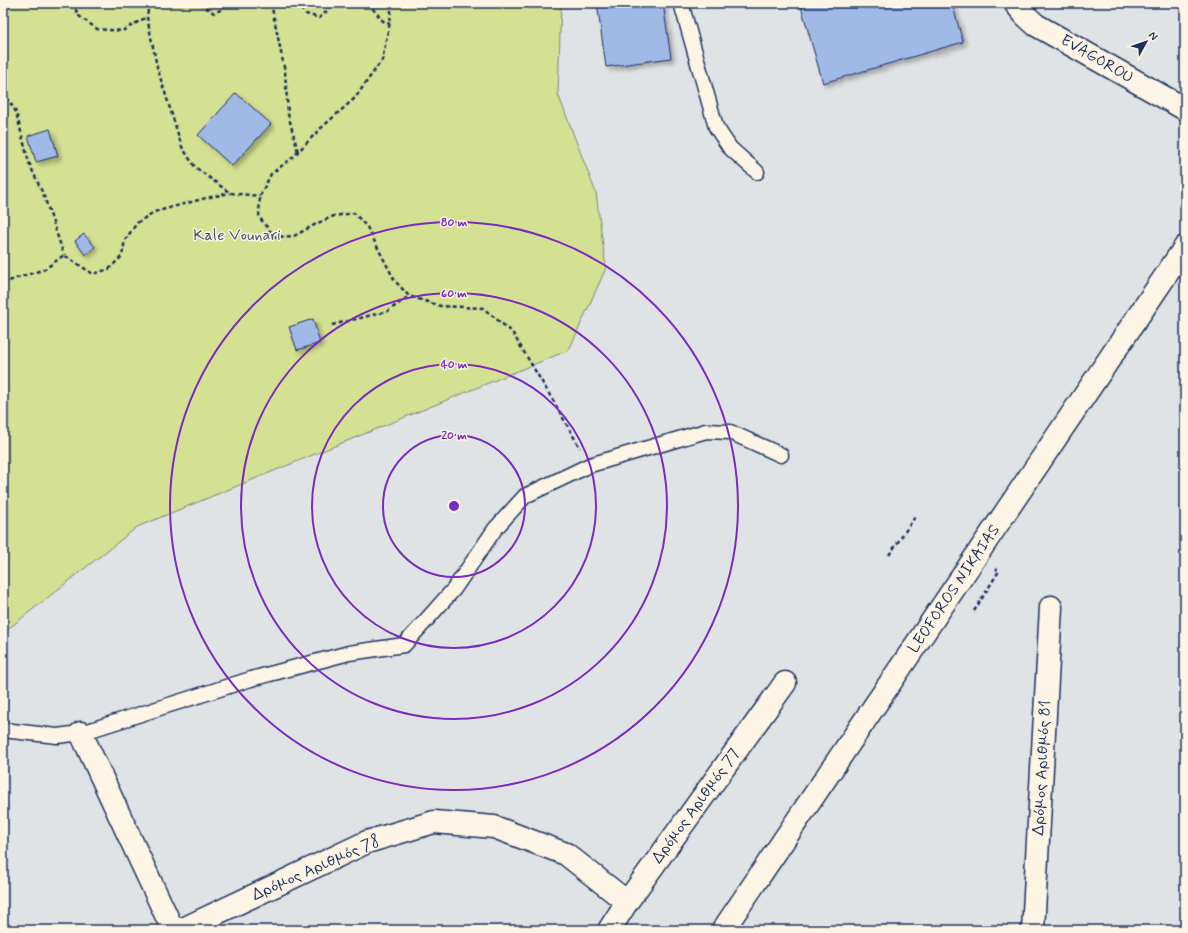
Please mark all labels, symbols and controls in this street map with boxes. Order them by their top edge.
north arrow [1126,22,1166,62]
text: N [1145,29,1161,44]
street label: EVAGOROU [1057,30,1137,88]
text: 80 m [441,215,468,231]
park label: Kale Vounari [193,225,281,246]
text: 60 m [441,286,467,302]
text: 40 m [441,357,468,373]
text: 20 m [441,428,467,444]
centre of rings [447,499,461,513]
street label: LEOFOROS NIKAIAS [903,520,1005,657]
street label: Δρόμος Αριθμός 81 [1028,700,1056,836]
street label: Δρόμος Αριθμός 77 [647,744,745,868]
street label: Δρόμος Αριθμός 78 [249,830,383,906]

